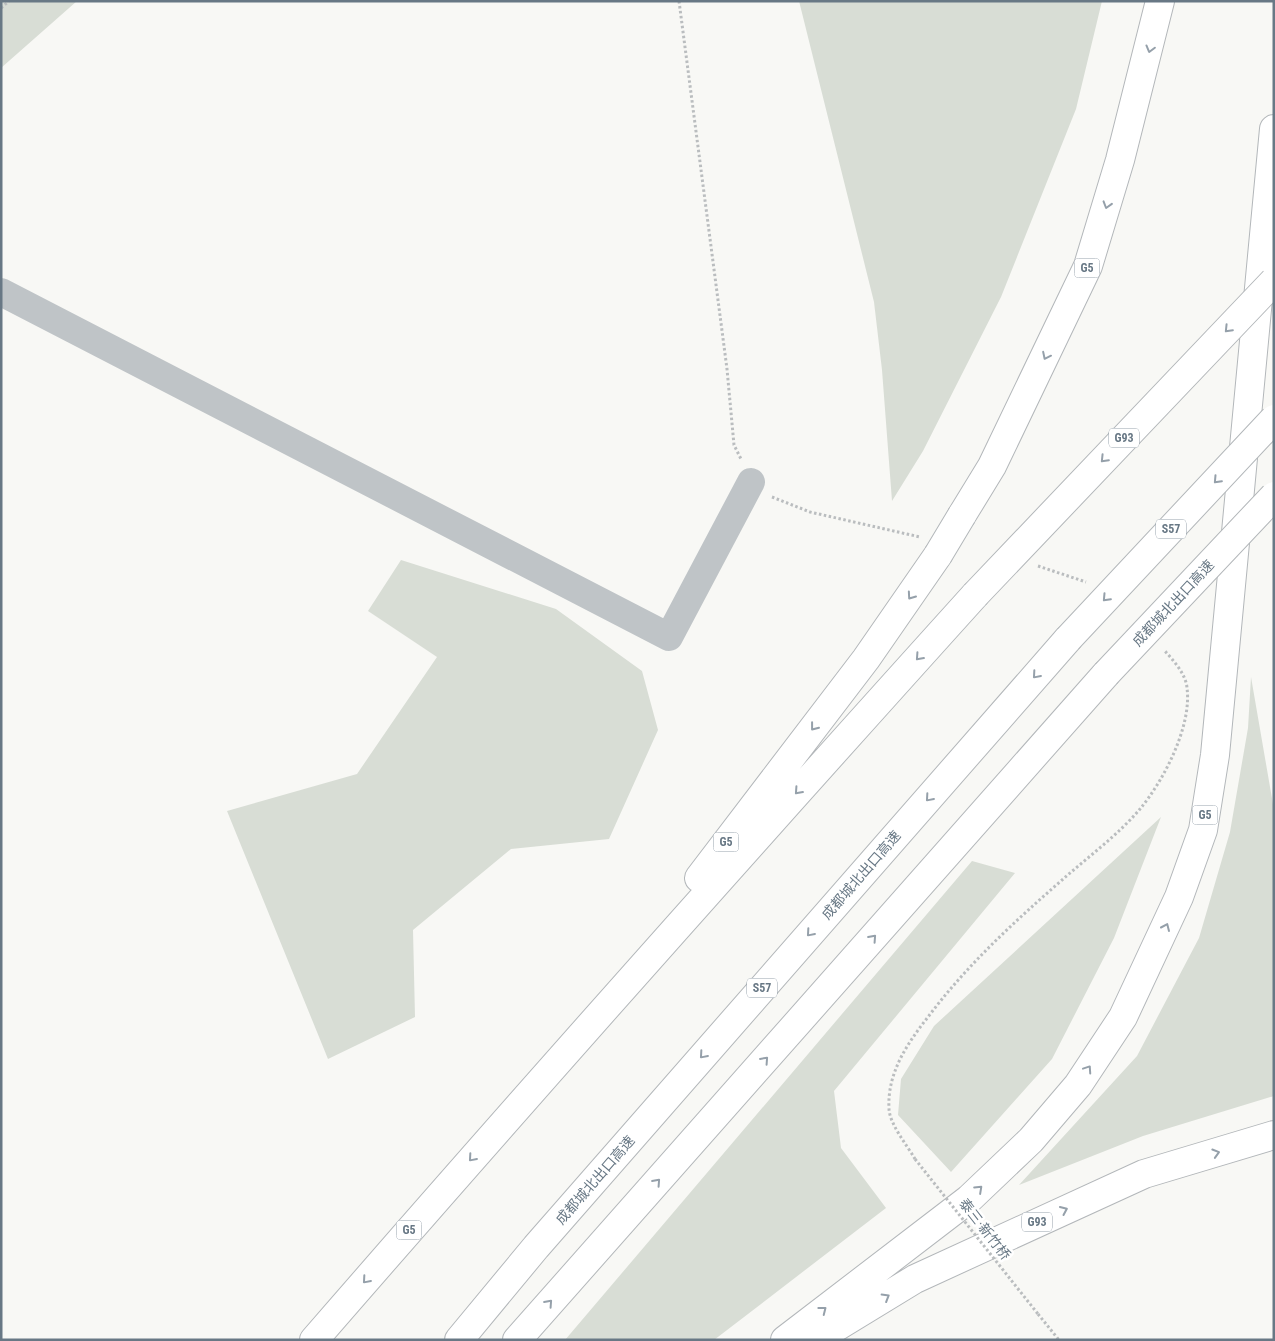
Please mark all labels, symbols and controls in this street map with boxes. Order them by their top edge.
one-way arrow [1145,44,1155,52]
one-way arrow [1102,201,1112,209]
road number: G5 [1074,258,1100,278]
one-way arrow [1225,323,1234,332]
one-way arrow [1042,351,1052,360]
road number: G93 [1109,428,1139,448]
one-way arrow [1101,454,1110,463]
one-way arrow [1214,474,1223,483]
road number: S57 [1156,520,1186,538]
street label: 成都城北出口高速 [1129,557,1217,649]
one-way arrow [908,590,917,600]
one-way arrow [1103,593,1112,602]
one-way arrow [916,652,925,661]
one-way arrow [1033,670,1042,679]
one-way arrow [812,721,820,730]
one-way arrow [795,785,804,794]
one-way arrow [926,792,935,801]
road number: G5 [1192,806,1218,824]
street label: 成都城北出口高速 [818,827,904,923]
road number: G5 [714,832,738,852]
one-way arrow [1159,923,1170,932]
one-way arrow [807,928,816,937]
one-way arrow [867,935,876,944]
road number: S57 [747,978,777,998]
one-way arrow [700,1050,709,1059]
one-way arrow [759,1056,768,1065]
one-way arrow [1082,1065,1091,1075]
street label: 成都城北出口高速 [552,1132,638,1228]
one-way arrow [1211,1148,1219,1158]
one-way arrow [469,1152,478,1161]
one-way arrow [651,1178,660,1187]
one-way arrow [974,1186,983,1195]
street label: 泰三·新竹桥 [956,1195,1014,1263]
one-way arrow [1059,1206,1068,1217]
road number: G93 [1022,1212,1052,1232]
road number: G5 [396,1220,422,1240]
one-way arrow [363,1275,372,1284]
one-way arrow [881,1293,890,1303]
one-way arrow [544,1300,553,1309]
one-way arrow [817,1307,826,1315]

